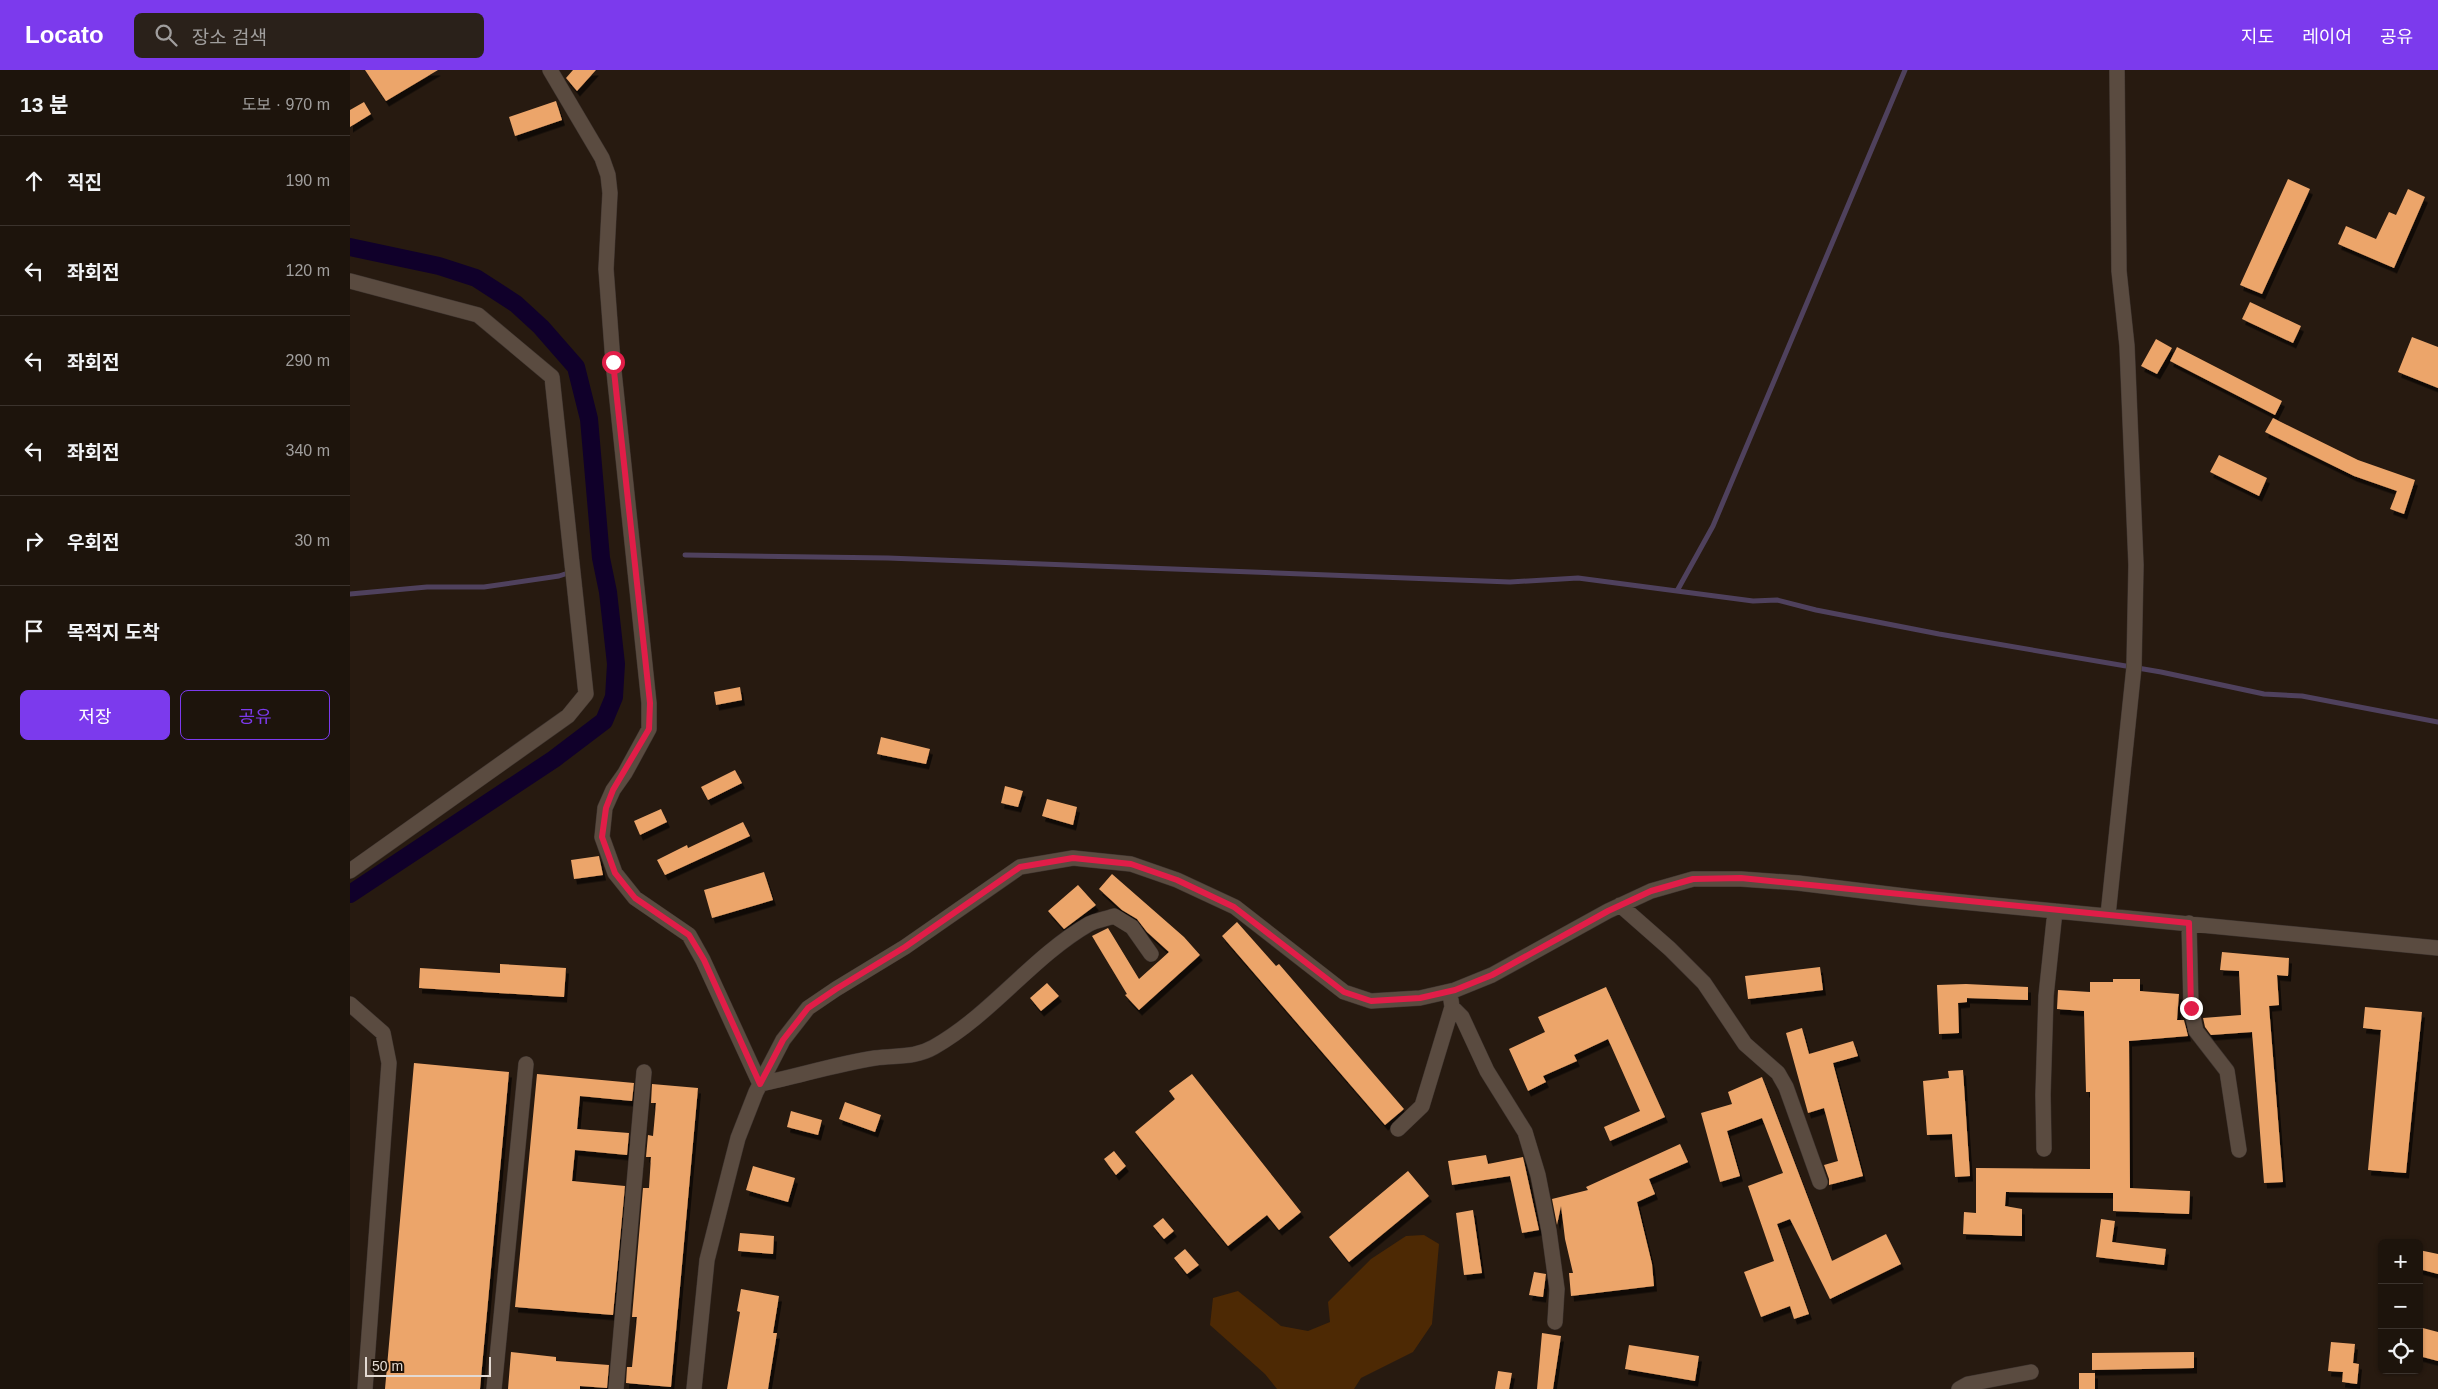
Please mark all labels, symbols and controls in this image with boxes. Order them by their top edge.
search box [134,13,484,58]
text: Locato [25,21,104,48]
icon: search [152,21,180,49]
text: 장소 검색 [192,27,267,48]
text: 지도 [2241,27,2274,47]
text: 레이어 [2302,27,2352,47]
text: 공유 [2380,27,2413,47]
text: 13 분 [20,93,69,116]
text: 도보 · 970 m [242,96,330,113]
icon: ahead [20,167,48,195]
text: 직진 [67,172,102,193]
text: 190 m [286,172,330,189]
icon: left [20,257,48,285]
text: 좌회전 [67,262,119,283]
text: 120 m [286,262,330,279]
icon: left [20,347,48,375]
route start [602,351,625,374]
text: 좌회전 [67,352,119,373]
text: 290 m [286,352,330,369]
icon: left [20,437,48,465]
text: 좌회전 [67,442,119,463]
text: 340 m [286,442,330,459]
icon: right [20,527,48,555]
text: 우회전 [67,532,119,553]
text: 30 m [294,532,330,549]
icon: arrive [20,617,48,645]
text: 목적지 도착 [67,622,160,643]
button: 저장 [20,690,170,740]
button: 공유 [180,690,330,740]
route end [2180,997,2203,1020]
map controls [2378,1239,2423,1374]
button: + [2378,1239,2423,1284]
button: − [2378,1284,2423,1329]
button: locate [2378,1329,2423,1374]
scale bar [365,1354,491,1377]
text: 50 m [372,1358,403,1374]

